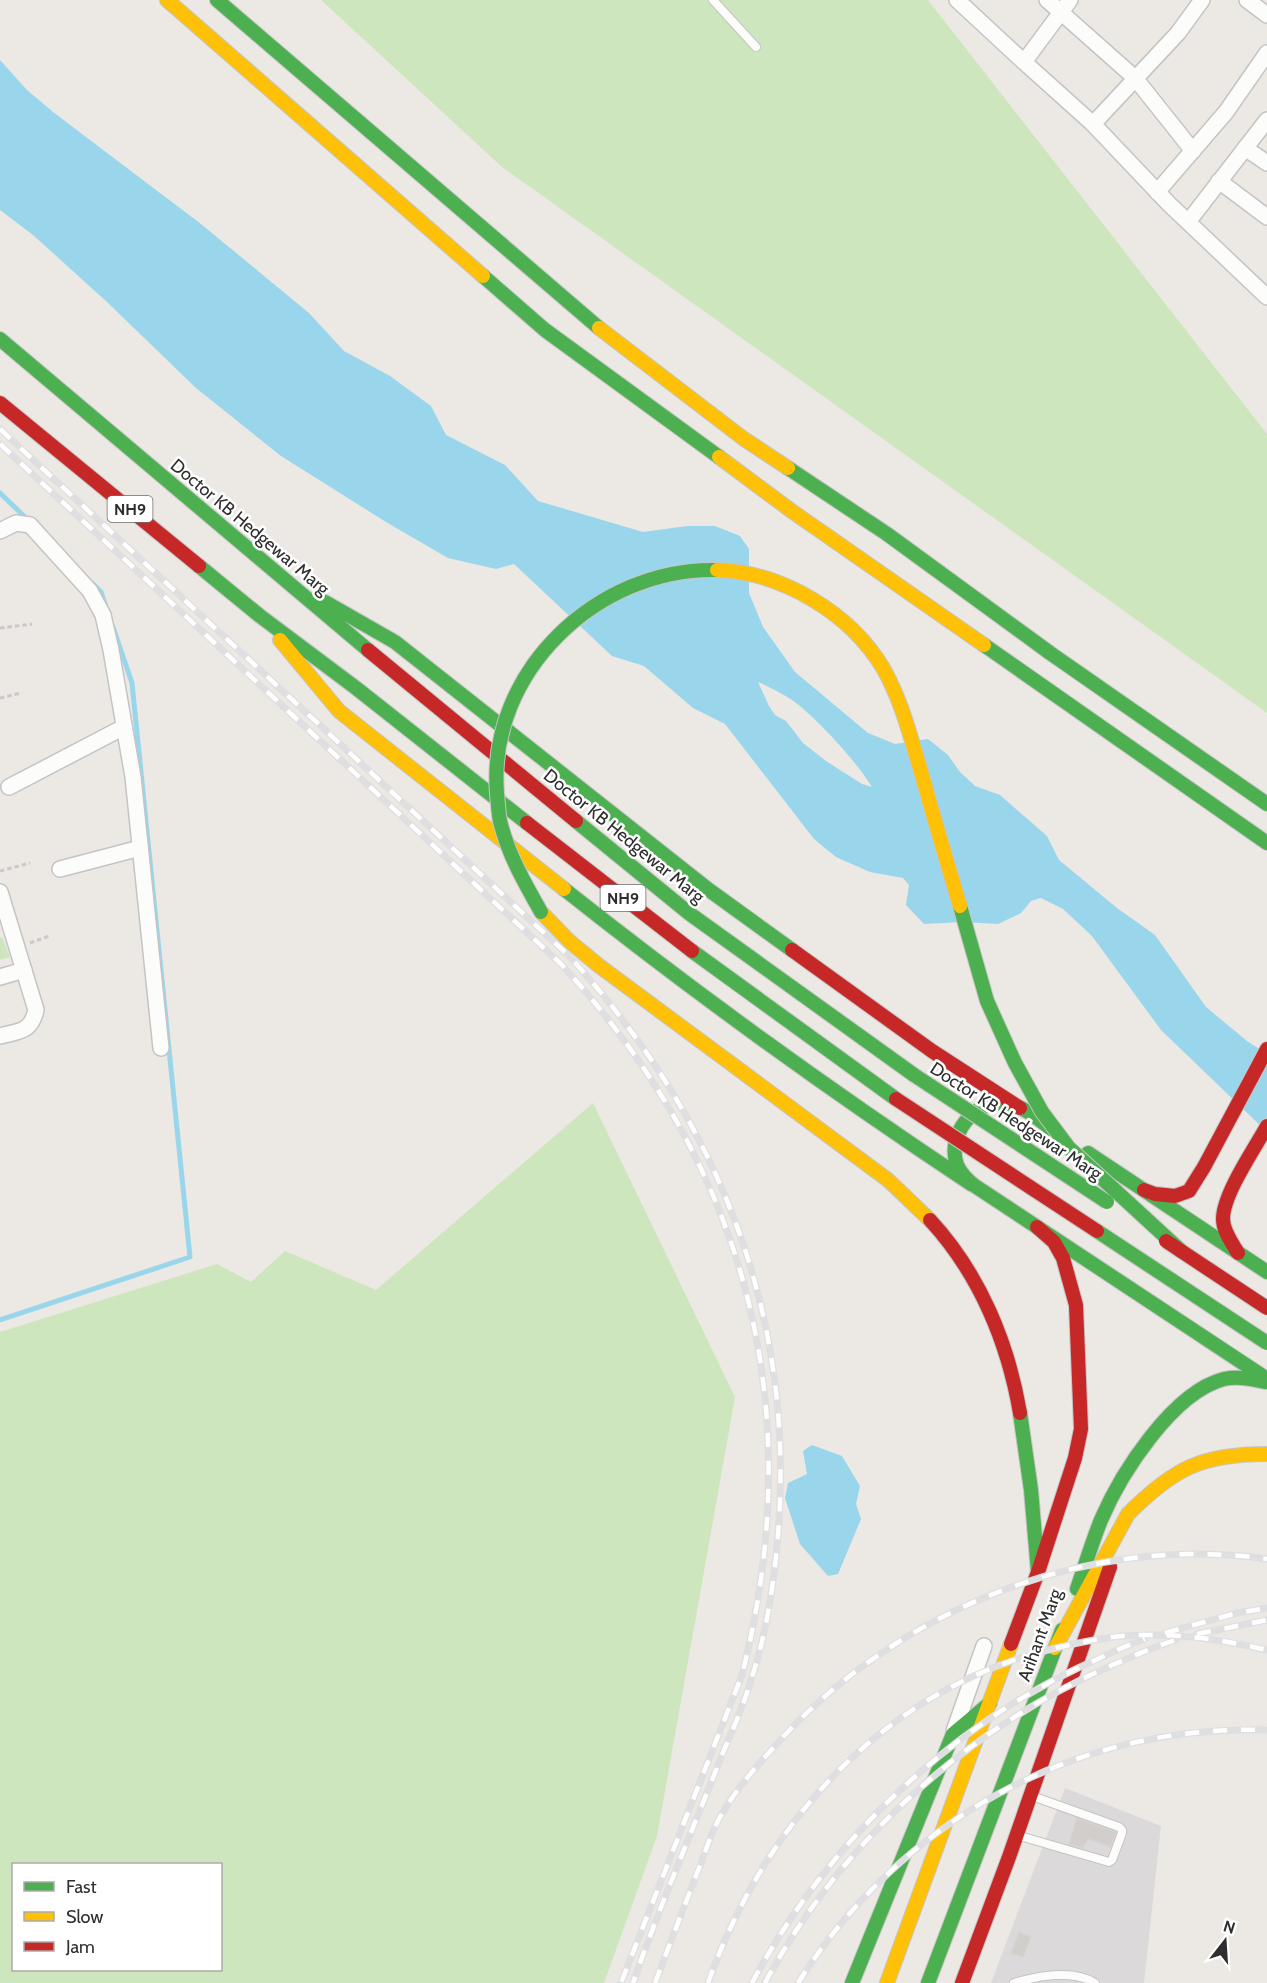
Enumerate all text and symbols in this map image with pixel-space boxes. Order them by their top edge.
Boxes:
street label: Doctor KB Hedgewar Marg [166,454,335,601]
road number: NH9 [108,496,152,522]
street label: Doctor KB Hedgewar Marg [539,764,710,908]
road number: NH9 [600,885,646,911]
street label: Doctor KB Hedgewar Marg [926,1057,1107,1185]
street label: Arihant Marg [1013,1585,1067,1684]
legend [12,1863,222,1971]
text: Fast [66,1876,97,1898]
text: Slow [66,1906,103,1928]
north arrow [1195,1911,1255,1971]
text: N [1221,1916,1237,1938]
text: Jam [65,1936,95,1958]

